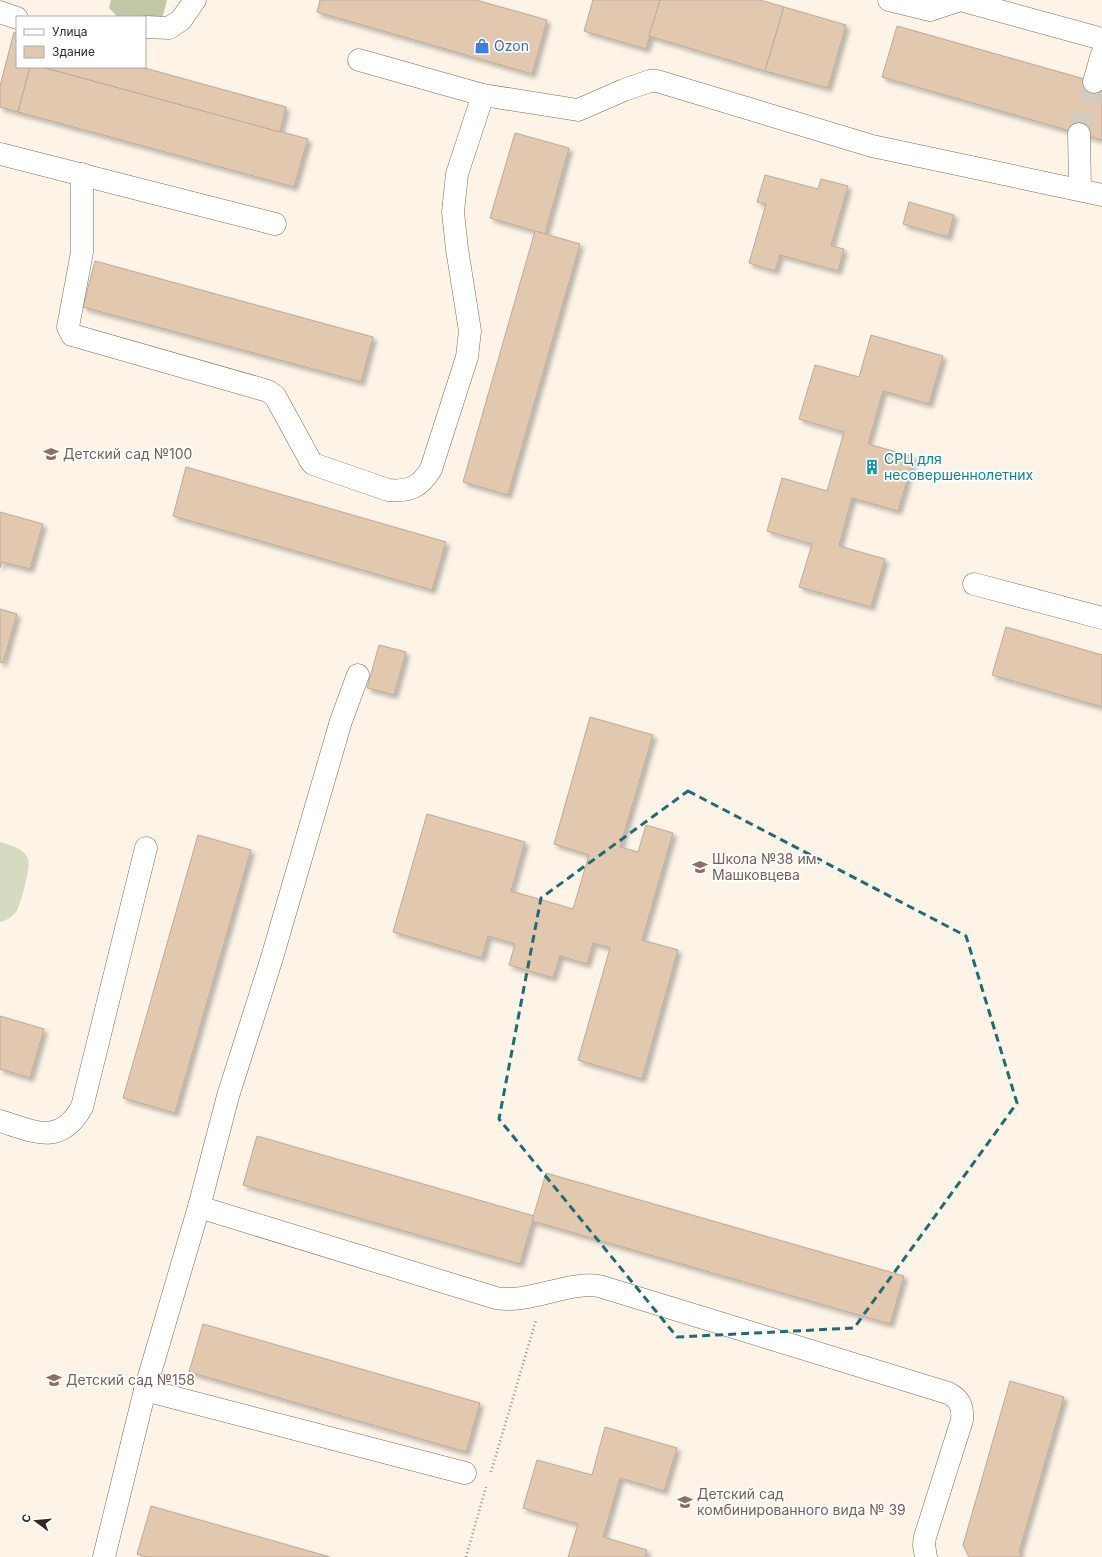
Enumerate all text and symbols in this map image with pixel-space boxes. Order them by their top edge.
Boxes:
legend [16,16,146,68]
text: Улица [52,24,87,39]
shop icon: Ozon [473,37,491,55]
place label: Ozon [494,37,529,54]
text: Здание [52,44,95,59]
school or university icon: Детский сад №100 [42,445,60,463]
place label: Детский сад №100 [63,445,192,462]
place label: СРЦ для несовершеннолетних [884,450,1034,483]
building icon: СРЦ для несовершеннолетних [863,458,881,476]
place label: Школа №38 им. Машковцева [712,850,821,883]
school or university icon: Школа №38 им. Машковцева [691,858,709,876]
school or university icon: Детский сад №158 [45,1371,63,1389]
place label: Детский сад №158 [66,1371,195,1388]
place label: Детский сад комбинированного вида № 39 [697,1485,906,1518]
school or university icon: Детский сад комбинированного вида № 39 [676,1493,694,1511]
north arrow [16,1501,56,1541]
text: С [19,1512,34,1524]

